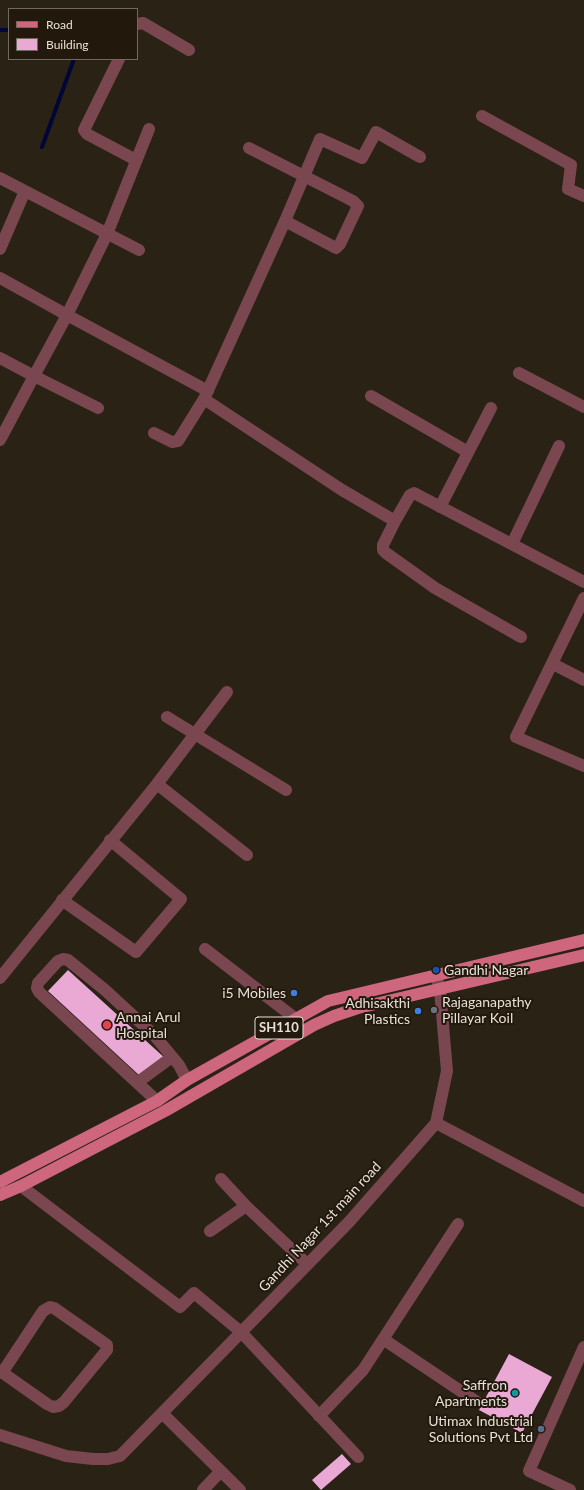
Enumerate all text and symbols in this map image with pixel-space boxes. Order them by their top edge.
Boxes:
legend [8,8,138,60]
text: Road [46,17,73,32]
text: Building [46,37,89,52]
place label: Gandhi Nagar [444,962,528,978]
marker: Gandhi Nagar [431,965,441,975]
place label: i5 Mobiles [222,985,286,1001]
marker: i5 Mobiles [289,988,299,998]
place label: Rajaganapathy Pillayar Koil [442,994,532,1026]
place label: Adhisakthi Plastics [345,995,410,1028]
marker: Rajaganapathy Pillayar Koil [429,1005,439,1015]
marker: Adhisakthi Plastics [413,1006,423,1016]
place label: Annai Arul Hospital [116,1009,181,1042]
road number: SH110 [255,1017,303,1039]
marker: Annai Arul Hospital [101,1019,113,1031]
street label: Gandhi Nagar 1st main road [255,1159,385,1295]
place label: Saffron Apartments [435,1377,507,1410]
marker: Saffron Apartments [510,1388,520,1398]
place label: Utimax Industrial Solutions Pvt Ltd [428,1413,533,1446]
marker: Utimax Industrial Solutions Pvt Ltd [536,1424,546,1434]

